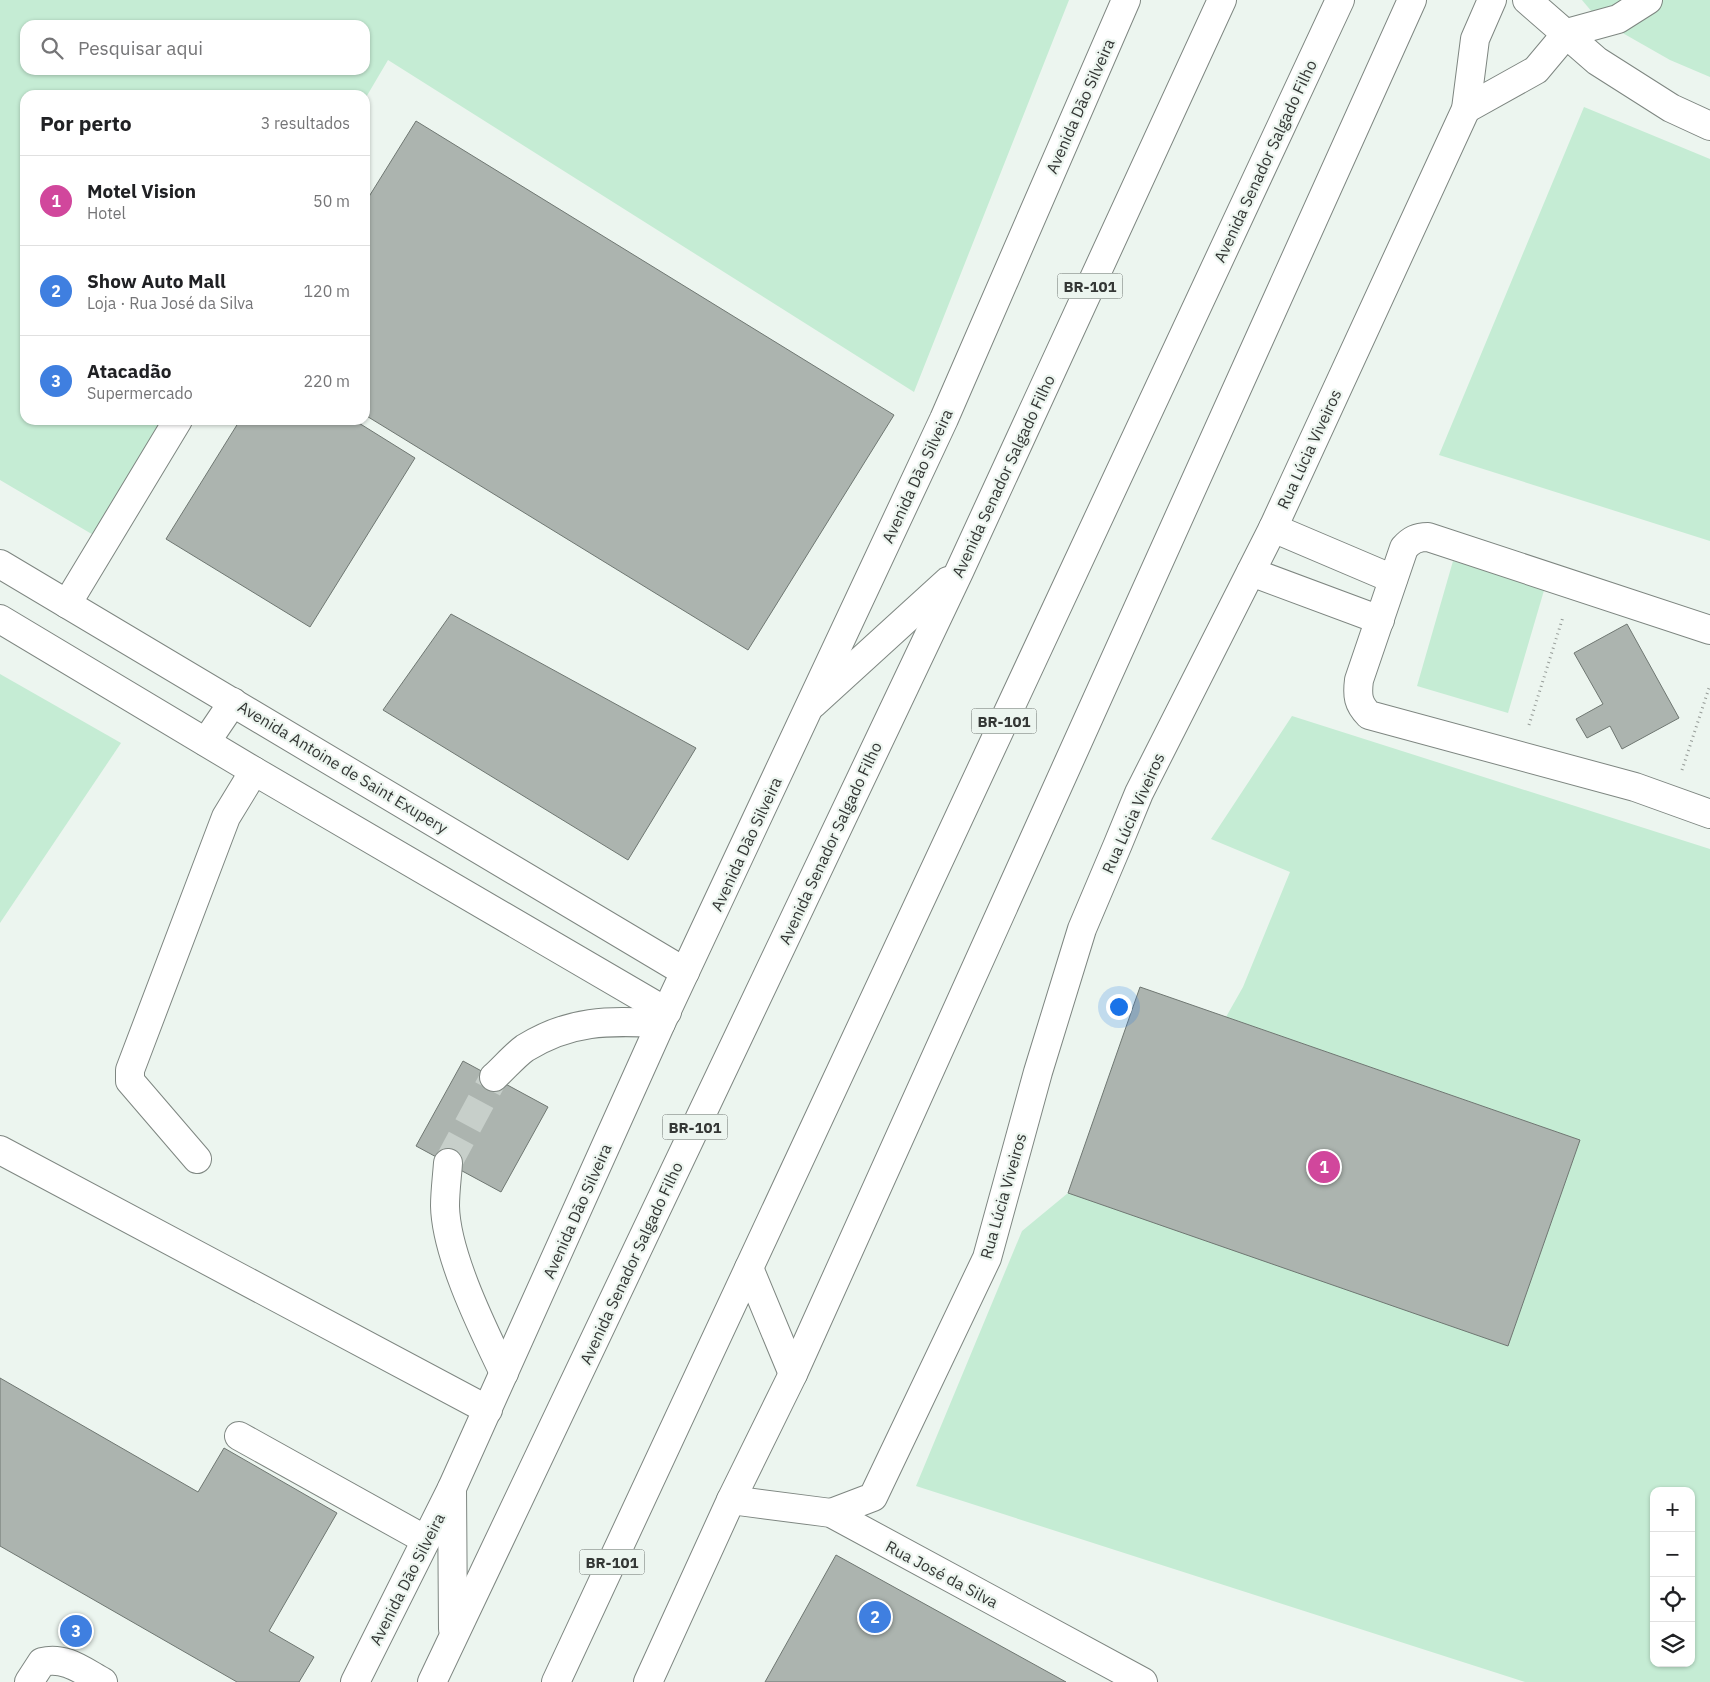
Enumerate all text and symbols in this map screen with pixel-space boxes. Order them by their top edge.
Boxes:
search box [20,20,370,75]
icon: search [38,34,66,62]
street label: Avenida Dão Silveira [1041,35,1119,177]
text: Pesquisar aqui [78,36,203,60]
street label: Avenida Senador Salgado Filho [1209,56,1321,265]
text: Por perto [40,109,132,137]
text: 3 resultados [261,113,350,133]
text: Motel Vision [87,179,196,203]
text: 1 [51,191,61,211]
text: 50 m [313,191,350,211]
text: Hotel [87,203,126,223]
text: Show Auto Mall [87,269,226,293]
road number: BR-101 [1058,274,1122,298]
text: 2 [51,281,61,301]
text: 120 m [303,281,350,301]
text: Loja · Rua José da Silva [87,293,254,313]
text: Atacadão [87,359,171,383]
text: 3 [51,371,61,391]
text: 220 m [303,371,350,391]
street label: Avenida Senador Salgado Filho [947,371,1059,580]
text: Supermercado [87,383,193,403]
street label: Rua Lúcia Viveiros [1273,386,1345,512]
street label: Avenida Dão Silveira [877,405,957,546]
street label: Avenida Antoine de Saint Exupery [234,696,452,838]
road number: BR-101 [972,708,1036,734]
street label: Avenida Senador Salgado Filho [774,738,886,947]
street label: Rua Lúcia Viveiros [1097,750,1169,876]
street label: Avenida Dão Silveira [706,773,786,914]
your location [1106,994,1132,1020]
road number: BR-101 [662,1114,728,1140]
street label: Rua Lúcia Viveiros [976,1131,1030,1261]
street label: Avenida Dão Silveira [538,1140,616,1282]
pin: 1 [1308,1148,1340,1186]
street label: Avenida Senador Salgado Filho [575,1158,687,1367]
map controls [1650,1487,1695,1667]
button: + [1650,1487,1695,1532]
street label: Avenida Dão Silveira [365,1509,449,1648]
button: − [1650,1532,1695,1577]
street label: Rua José da Silva [882,1536,1002,1612]
road number: BR-101 [580,1550,644,1574]
button: locate [1650,1577,1695,1622]
pin: 2 [859,1598,891,1636]
pin: 3 [60,1612,92,1650]
button: layers [1650,1622,1695,1667]

